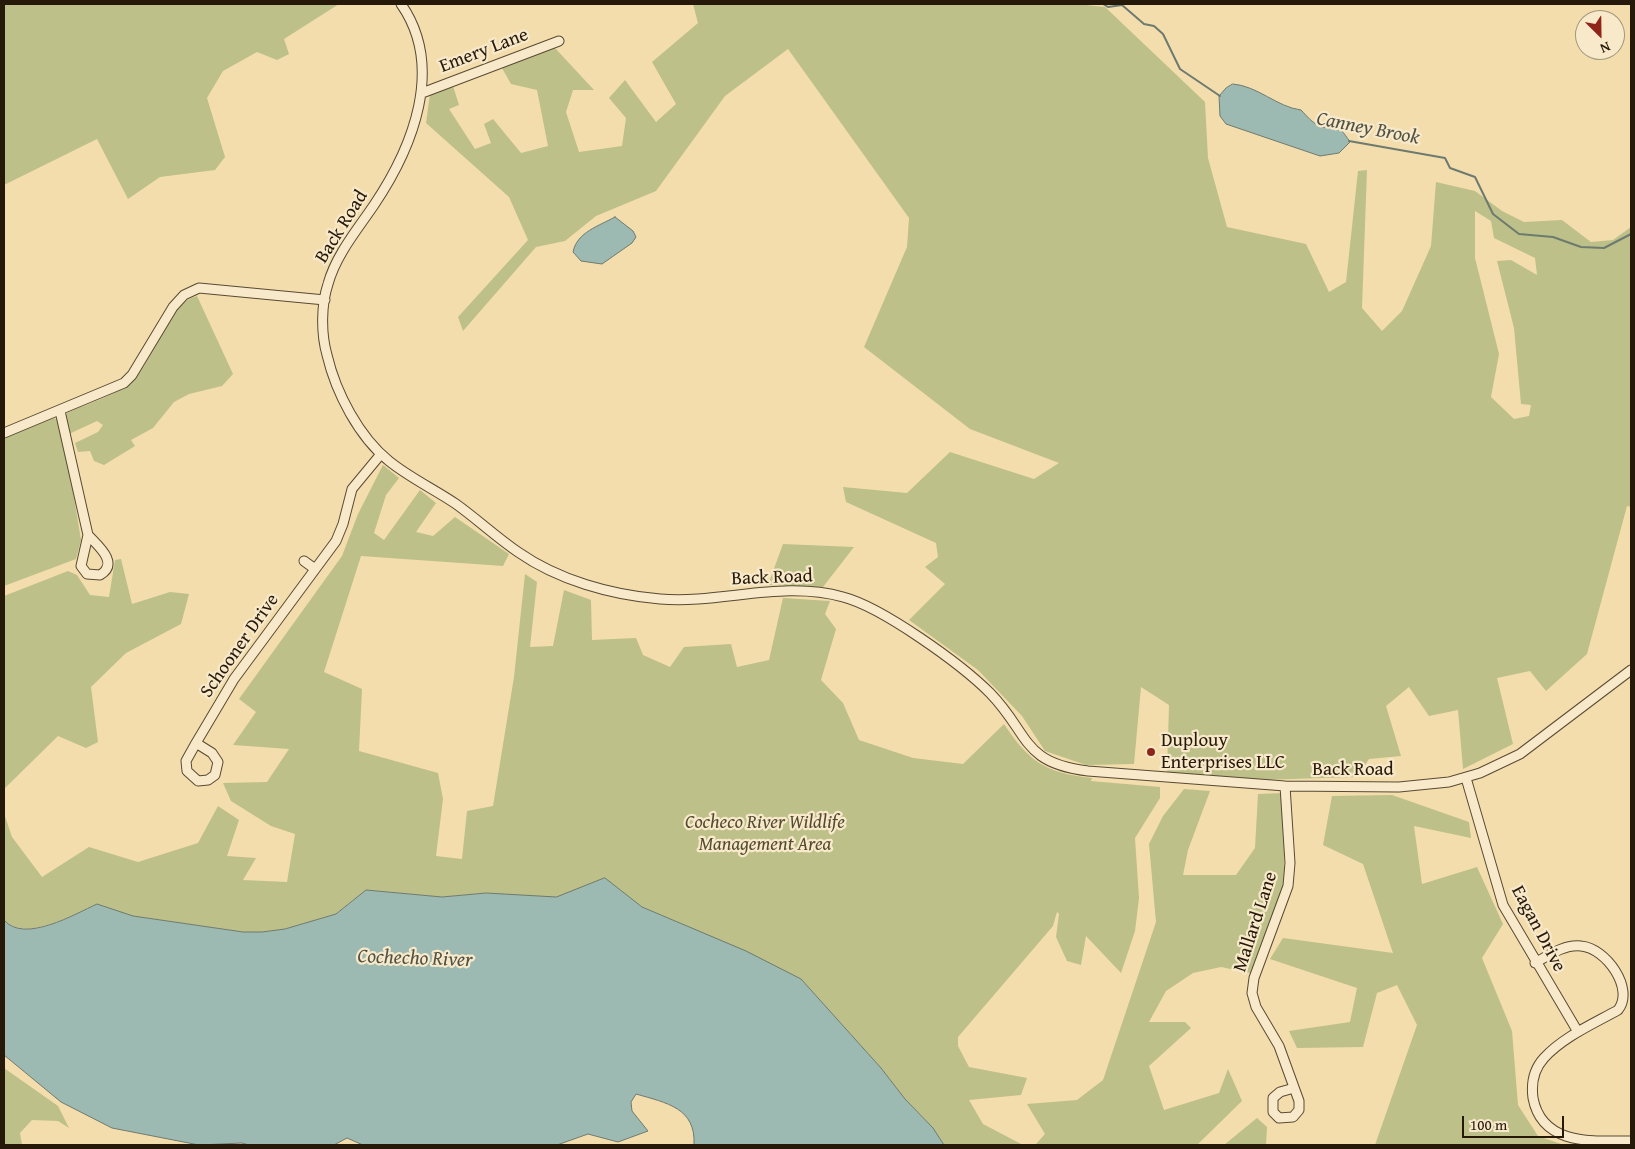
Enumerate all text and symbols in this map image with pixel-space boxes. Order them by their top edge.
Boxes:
north arrow [1575,10,1625,60]
street label: Emery Lane [436,24,532,78]
text: N [1597,37,1614,59]
water label: Canney Brook [1315,107,1421,151]
street label: Back Road [311,186,373,268]
street label: Back Road [731,565,813,591]
street label: Schooner Drive [196,590,284,702]
place label: Duplouy Enterprises LLC [1161,730,1285,774]
marker: Duplouy Enterprises LLC [1145,746,1157,758]
street label: Back Road [1312,759,1394,781]
park label: Cocheco River Wildlife Management Area [685,812,845,856]
street label: Mallard Lane [1229,869,1283,975]
street label: Eagan Drive [1506,882,1570,976]
water label: Cochecho River [357,945,473,973]
scale bar [1465,1106,1568,1138]
text: 100 m [1470,1114,1507,1135]

